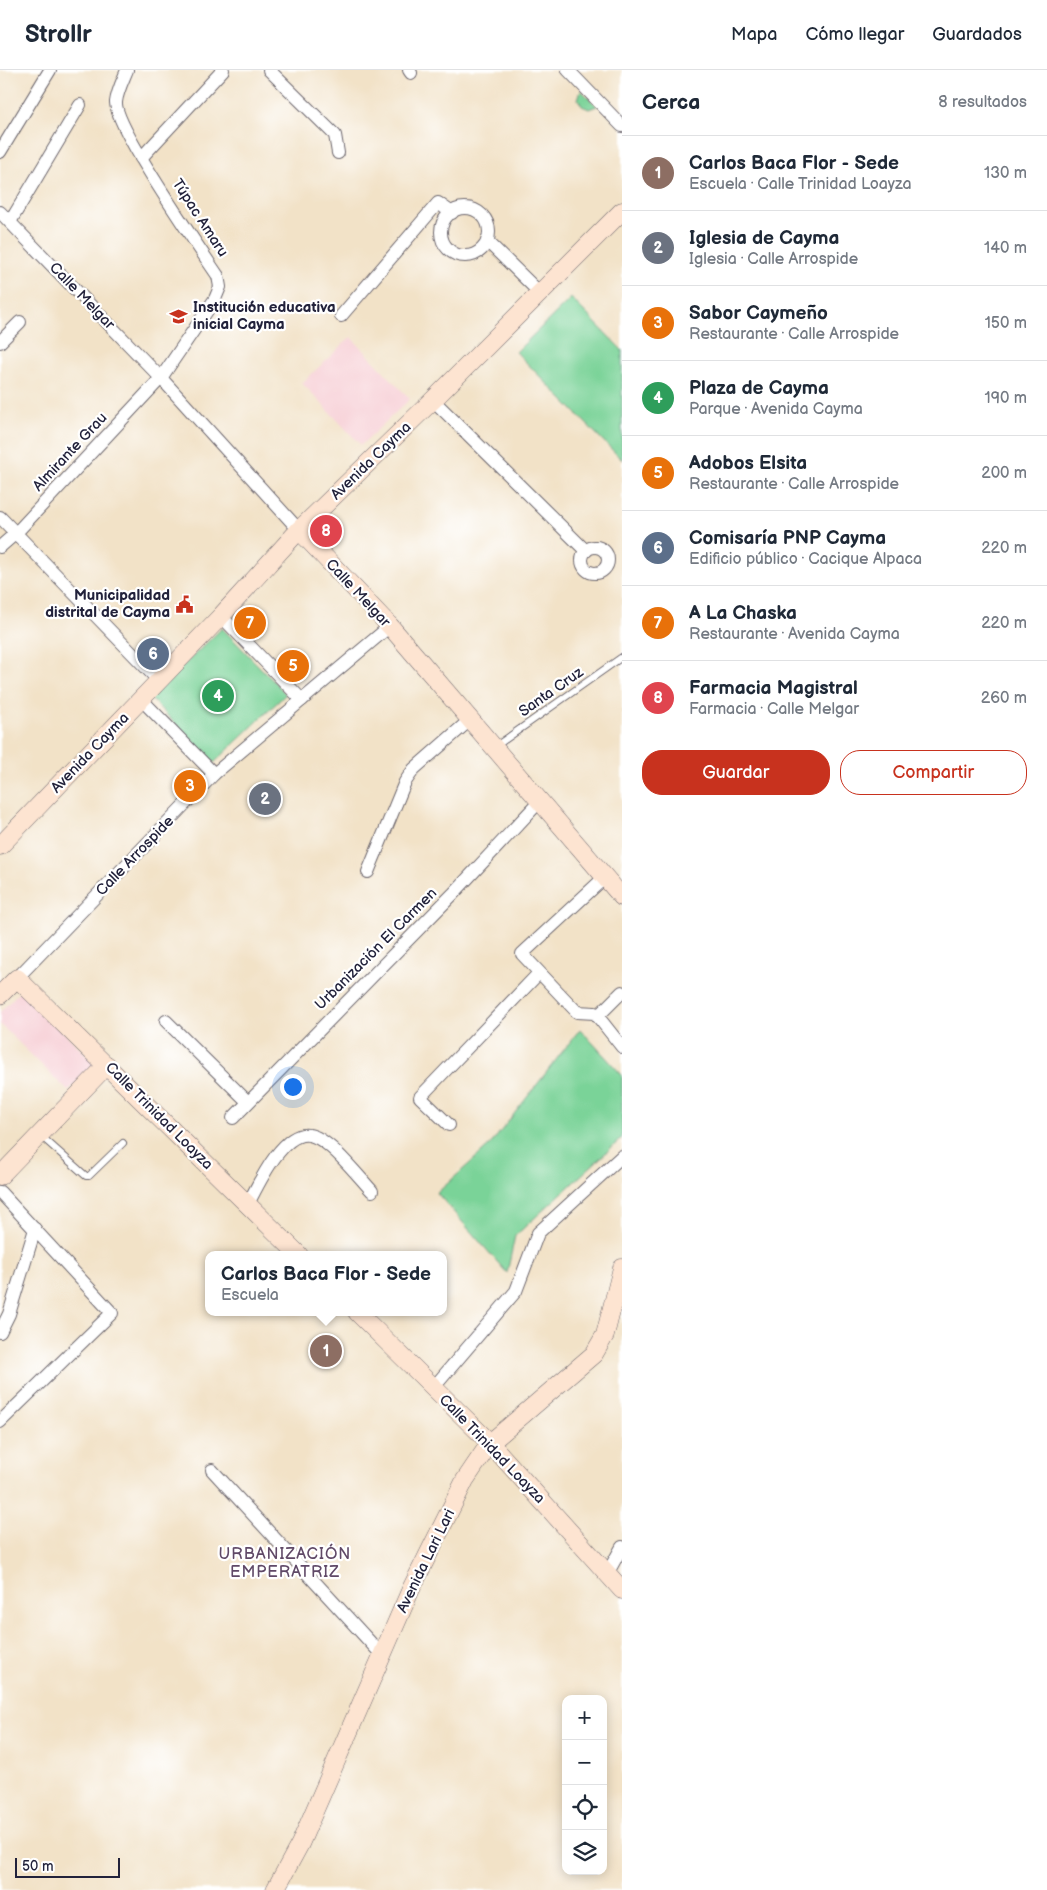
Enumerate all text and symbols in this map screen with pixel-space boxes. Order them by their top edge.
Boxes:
text: Strollr [25,20,92,49]
text: Mapa [731,24,777,45]
text: Cómo llegar [805,24,904,45]
text: Guardados [932,24,1022,45]
text: Cerca [642,90,700,115]
text: 8 resultados [938,93,1027,112]
text: Carlos Baca Flor - Sede [689,152,899,175]
text: 1 [655,164,661,183]
text: 130 m [984,164,1027,183]
street label: Túpac Amaru [168,175,232,261]
text: Escuela · Calle Trinidad Loayza [689,175,912,194]
text: Iglesia de Cayma [689,227,839,250]
text: 2 [653,239,663,258]
text: 140 m [984,239,1027,258]
text: Iglesia · Calle Arrospide [689,250,858,269]
street label: Calle Melgar [45,258,119,334]
place label: Institución educativa inicial Cayma [193,298,336,334]
text: Sabor Caymeño [689,302,828,325]
school or university icon: Institución educativa inicial Cayma [169,306,189,326]
text: 3 [653,314,663,333]
text: 150 m [985,314,1027,333]
text: Restaurante · Calle Arrospide [689,325,899,344]
text: Plaza de Cayma [689,377,829,400]
text: 4 [653,389,663,408]
text: 190 m [985,389,1027,408]
text: Parque · Avenida Cayma [689,400,863,419]
street label: Almirante Grau [29,409,111,495]
street label: Avenida Cayma [327,418,415,504]
text: Adobos Elsita [689,452,807,475]
text: 5 [653,464,663,483]
text: 200 m [981,464,1027,483]
text: Restaurante · Calle Arrospide [689,475,899,494]
pin: 8 [310,512,342,550]
text: Comisaría PNP Cayma [689,527,886,550]
text: 6 [653,539,663,558]
text: 220 m [981,539,1027,558]
text: Edificio público · Cacique Alpaca [689,550,922,569]
street label: Calle Melgar [322,555,395,631]
place label: Municipalidad distrital de Cayma [45,586,170,622]
public building icon: Municipalidad distrital de Cayma [174,594,194,614]
text: A La Chaska [689,602,797,625]
pin: 7 [234,604,266,642]
text: 7 [654,614,662,633]
text: 220 m [981,614,1027,633]
text: Restaurante · Avenida Cayma [689,625,900,644]
pin: 6 [137,635,169,673]
pin: 5 [277,647,309,685]
street label: Santa Cruz [515,662,588,721]
pin: 4 [202,677,234,715]
text: Farmacia Magistral [689,677,858,700]
text: 8 [653,689,663,708]
text: 260 m [981,689,1027,708]
text: Farmacia · Calle Melgar [689,700,859,719]
street label: Avenida Cayma [47,709,133,797]
button: Guardar [642,750,830,795]
button: Compartir [840,750,1027,795]
pin: 3 [174,767,206,805]
pin: 2 [249,780,281,818]
street label: Calle Arrospide [92,812,178,900]
street label: Urbanización El Carmen [311,884,441,1014]
street label: Calle Trinidad Loayza [101,1058,217,1174]
your location [280,1074,306,1100]
popup [205,1251,447,1316]
text: Carlos Baca Flor - Sede [221,1263,431,1286]
text: Escuela [221,1286,279,1305]
pin: 1 [310,1332,342,1370]
street label: Calle Trinidad Loayza [435,1390,549,1508]
street label: Avenida Lari Lari [393,1506,459,1616]
district label: URBANIZACIÓN EMPERATRIZ [219,1543,351,1582]
map controls [562,1695,607,1875]
button: + [562,1695,607,1740]
button: − [562,1740,607,1785]
button: locate [562,1785,607,1830]
button: layers [562,1830,607,1875]
scale bar [15,1855,120,1878]
text: 50 m [22,1858,54,1875]

